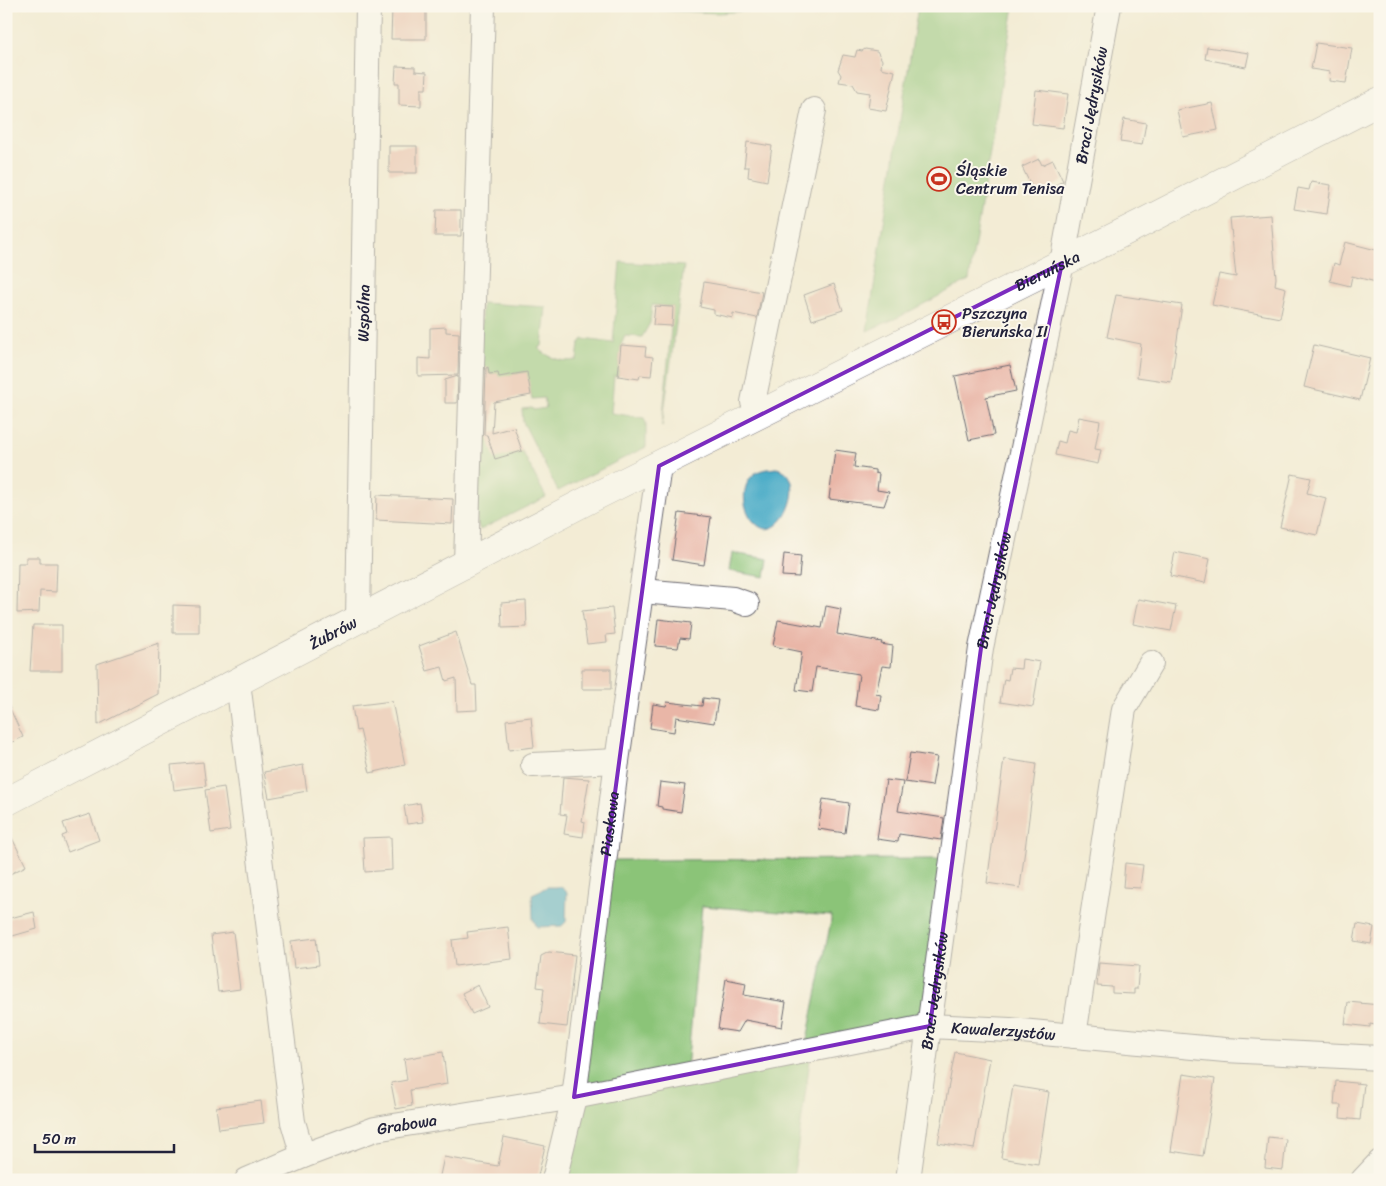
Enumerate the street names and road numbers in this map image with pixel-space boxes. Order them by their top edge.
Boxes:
street label: Braci Jędrysików [1066,44,1116,166]
street label: Bieruńska [1009,242,1085,300]
street label: Wspólna [349,284,378,342]
street label: Braci Jędrysików [967,529,1020,652]
street label: Żubrów [303,608,363,658]
street label: Piaskowa [591,790,628,858]
street label: Braci Jędrysików [912,930,957,1052]
street label: Kawalerzystów [951,1013,1057,1049]
street label: Grabowa [375,1105,439,1143]

